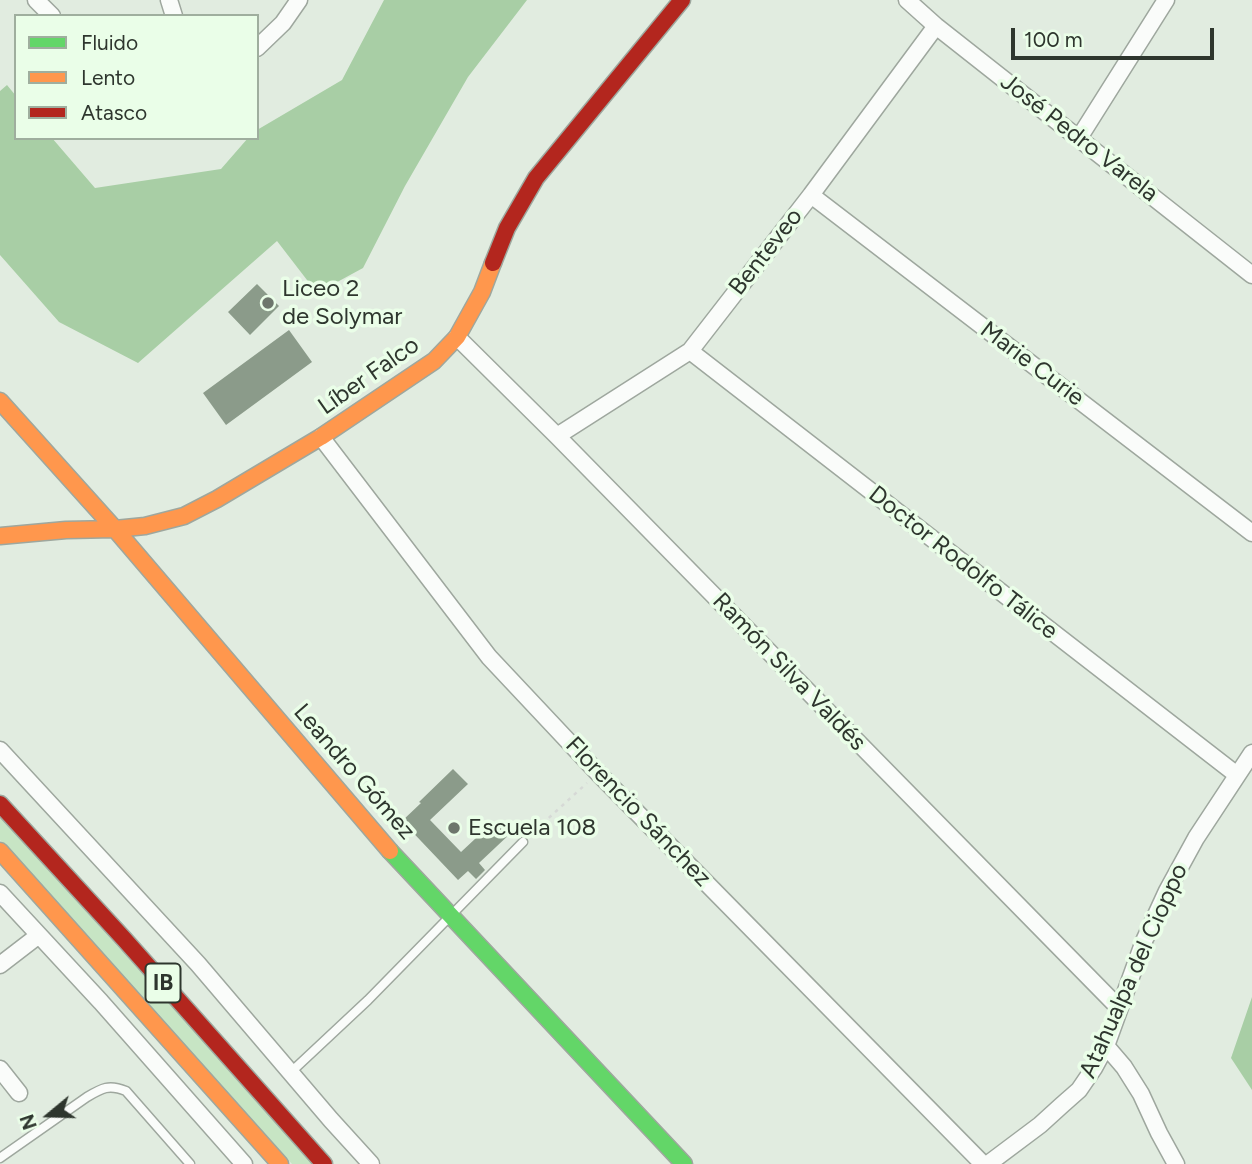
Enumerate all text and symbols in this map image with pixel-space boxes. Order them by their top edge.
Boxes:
legend [14,14,259,140]
scale bar [1014,14,1217,58]
text: 100 m [1024,27,1083,52]
text: Fluido [81,30,138,55]
text: Lento [81,65,135,90]
street label: José Pedro Varela [995,68,1163,208]
text: Atasco [81,100,147,125]
street label: Benteveo [723,203,809,301]
place label: Liceo 2 de Solymar [282,275,402,331]
marker: Liceo 2 de Solymar [260,295,276,311]
street label: Marie Curie [974,316,1090,412]
street label: Líber Falco [313,331,425,421]
street label: Doctor Rodolfo Tálice [863,480,1063,646]
street label: Ramón Silva Valdés [706,587,872,757]
street label: Leandro Gómez [287,698,421,846]
street label: Florencio Sánchez [559,731,717,893]
place label: Escuela 108 [468,814,596,842]
marker: Escuela 108 [446,820,462,836]
street label: Atahualpa del Cioppo [1074,859,1194,1083]
road number: IB [146,964,180,1002]
north arrow [14,1080,84,1150]
text: N [15,1111,42,1133]

